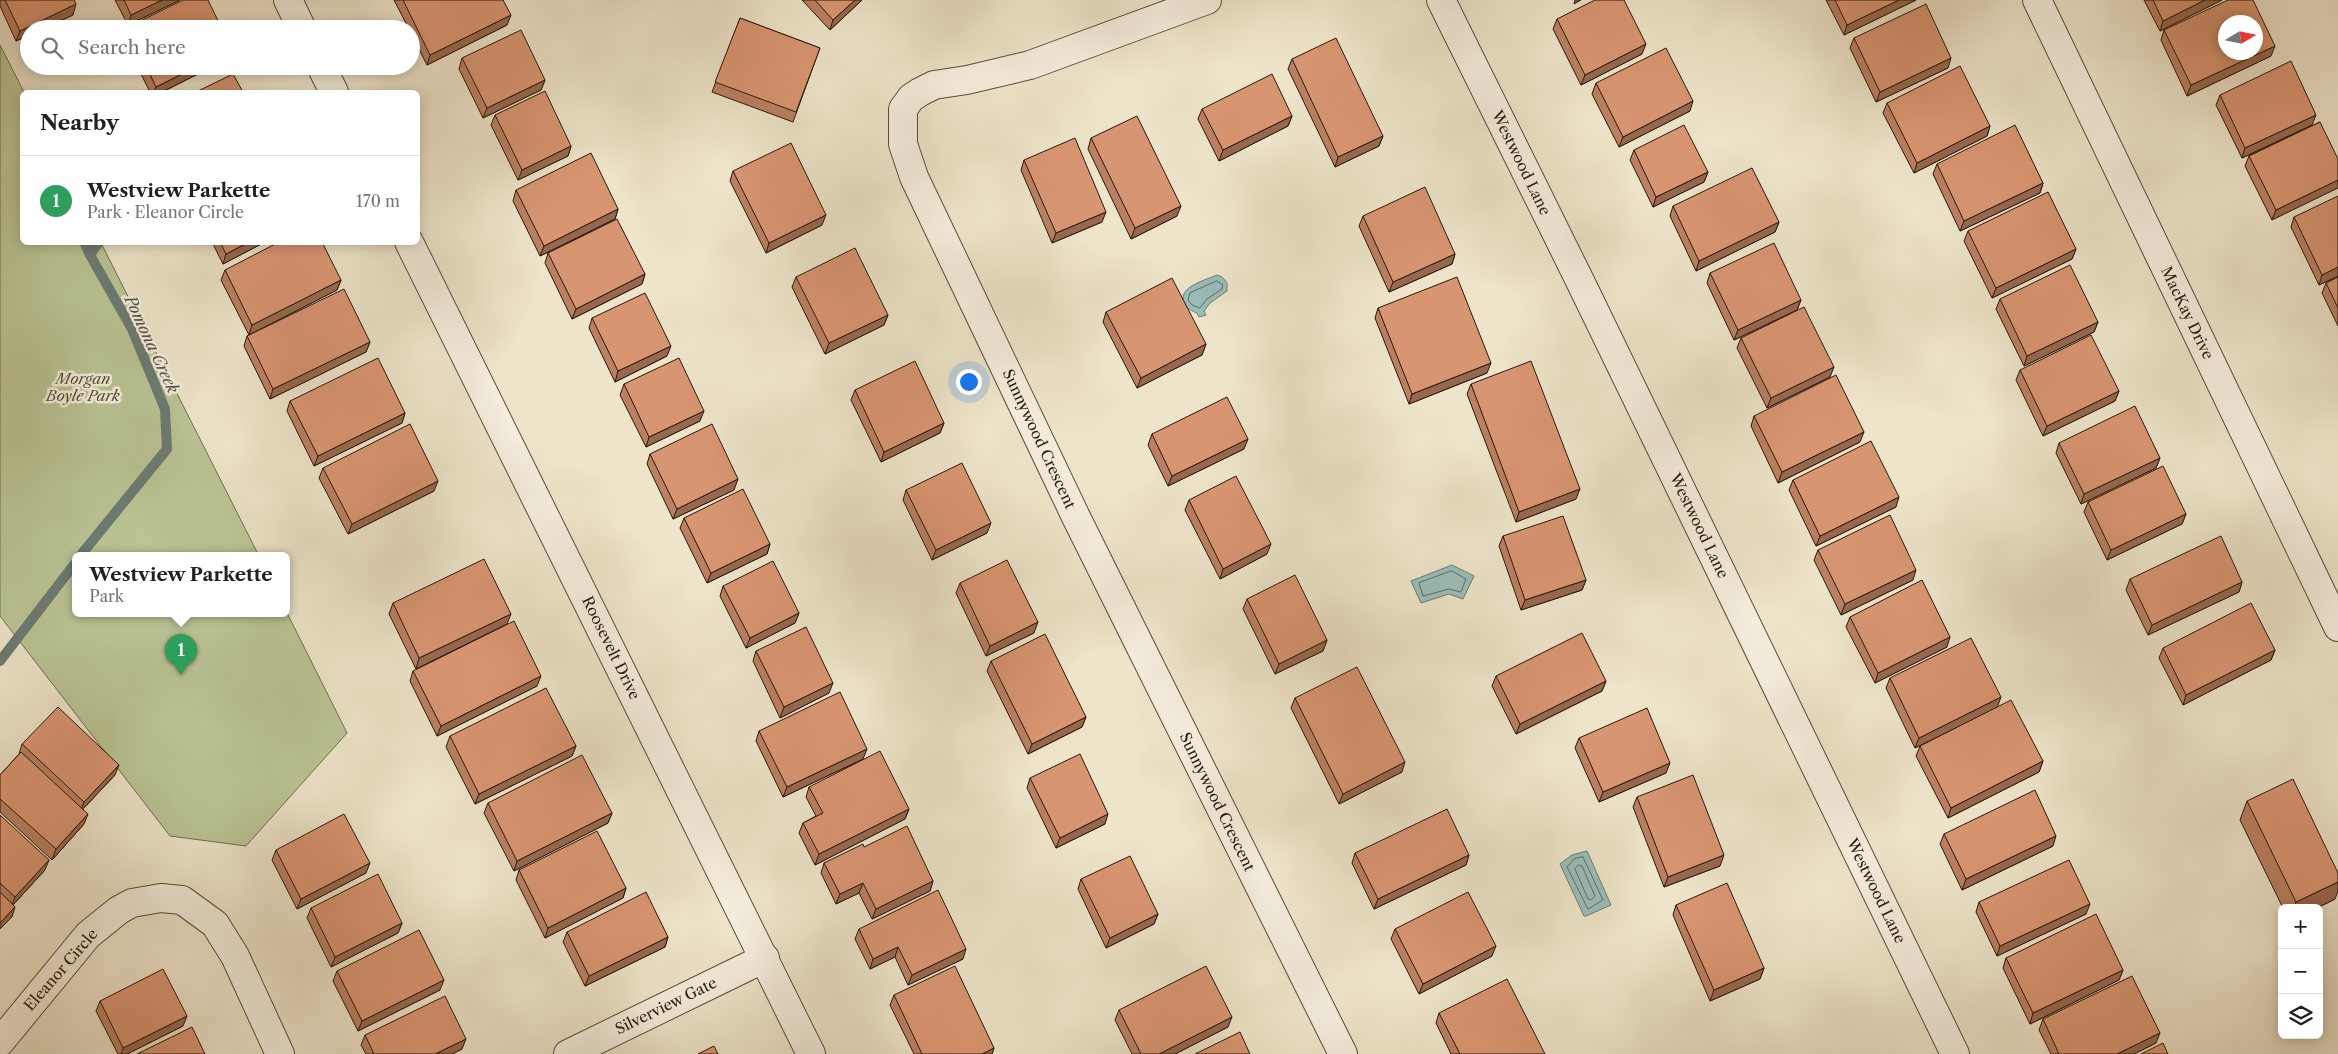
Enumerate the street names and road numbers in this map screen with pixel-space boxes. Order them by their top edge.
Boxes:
street label: Westwood Lane [1487,106,1555,218]
street label: MacKay Drive [2157,263,2218,362]
street label: Sunnywood Crescent [999,366,1081,512]
street label: Westwood Lane [1665,469,1733,581]
street label: Roosevelt Drive [578,593,645,703]
street label: Sunnywood Crescent [1176,729,1260,875]
street label: Westwood Lane [1842,834,1910,946]
street label: Eleanor Circle [20,925,101,1015]
street label: Silverview Gate [612,973,720,1038]

